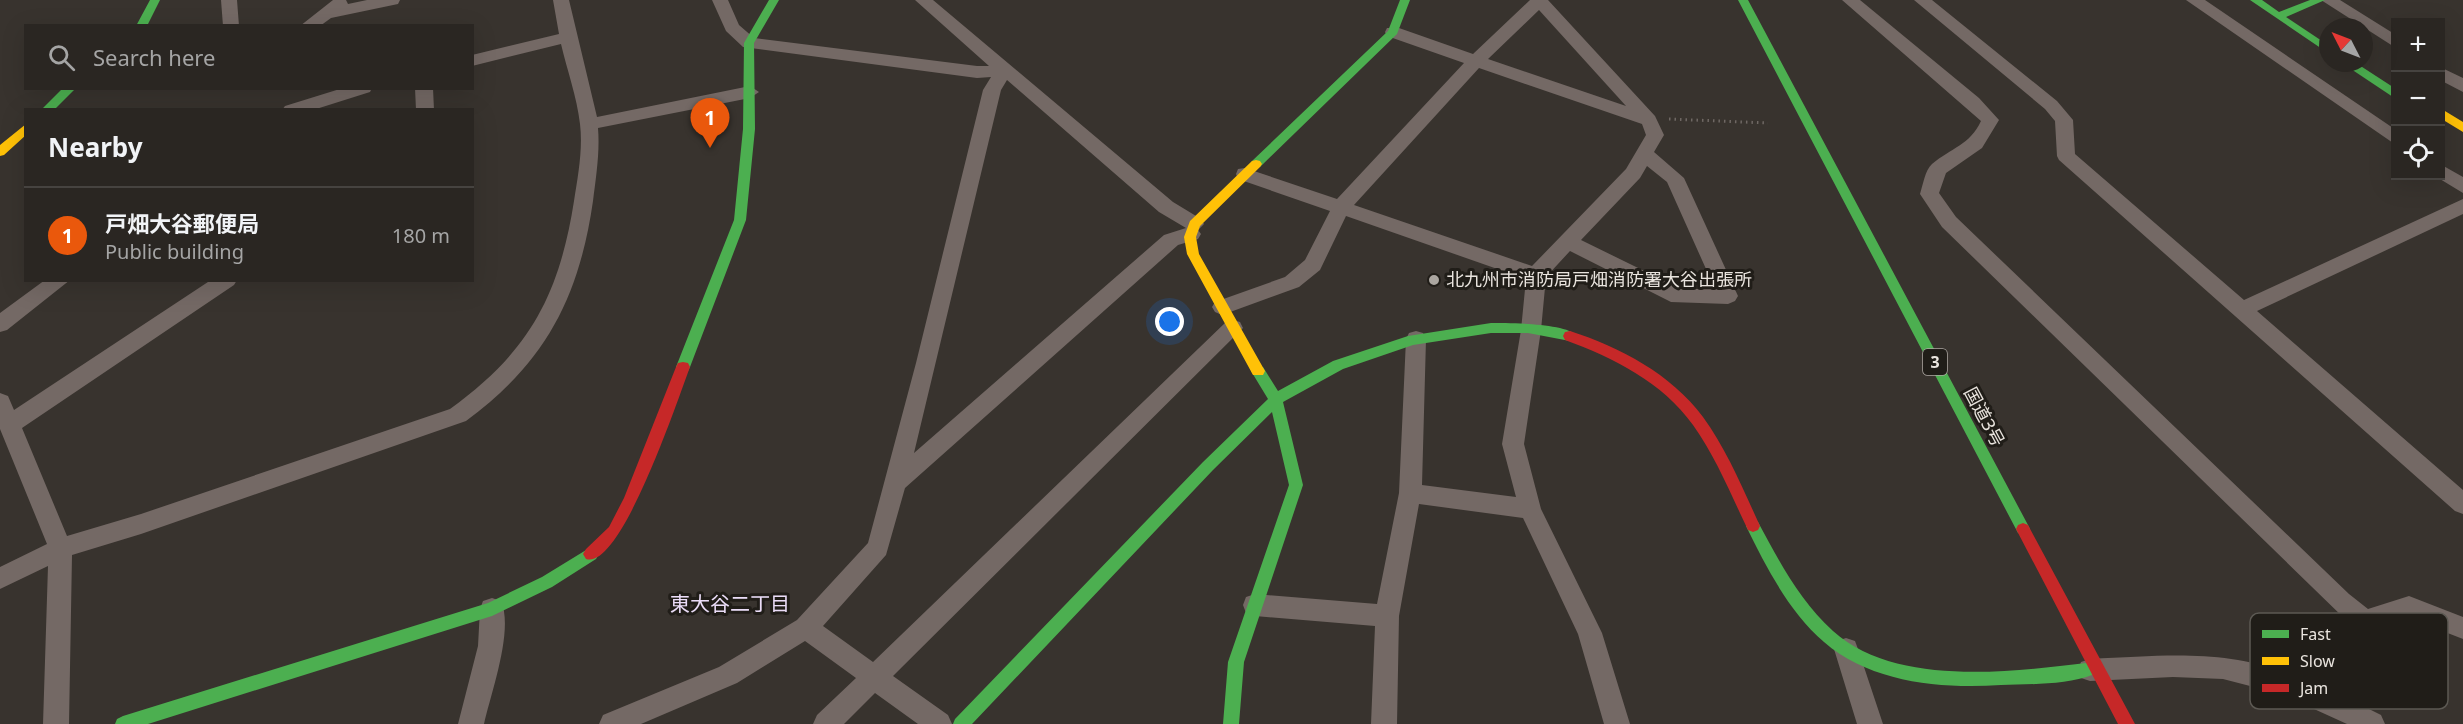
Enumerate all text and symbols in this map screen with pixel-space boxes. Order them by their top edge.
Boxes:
north arrow [2319,18,2373,72]
map controls [2391,18,2445,180]
button: + [2391,18,2445,72]
search box [24,24,474,90]
icon: search [45,41,78,74]
text: Search here [93,42,215,72]
button: − [2391,72,2445,126]
pin: 1 [690,98,730,148]
button: locate [2391,126,2445,180]
text: Nearby [48,129,143,165]
text: 戸畑大谷郵便局 [105,208,259,238]
text: 1 [62,222,73,249]
text: 180 m [392,222,450,249]
text: Public building [105,238,244,265]
place label: 北九州市消防局戸畑消防署大谷出張所 [1446,267,1752,291]
marker: 北九州市消防局戸畑消防署大谷出張所 [1427,273,1441,287]
your location [1155,307,1184,336]
road number: 3 [1923,349,1947,375]
street label: 国道3号 [1959,383,2011,451]
district label: 東大谷二丁目 [670,590,790,617]
legend [2250,613,2448,709]
text: Fast [2300,623,2331,645]
text: Slow [2300,650,2335,672]
text: Jam [2298,677,2328,699]

